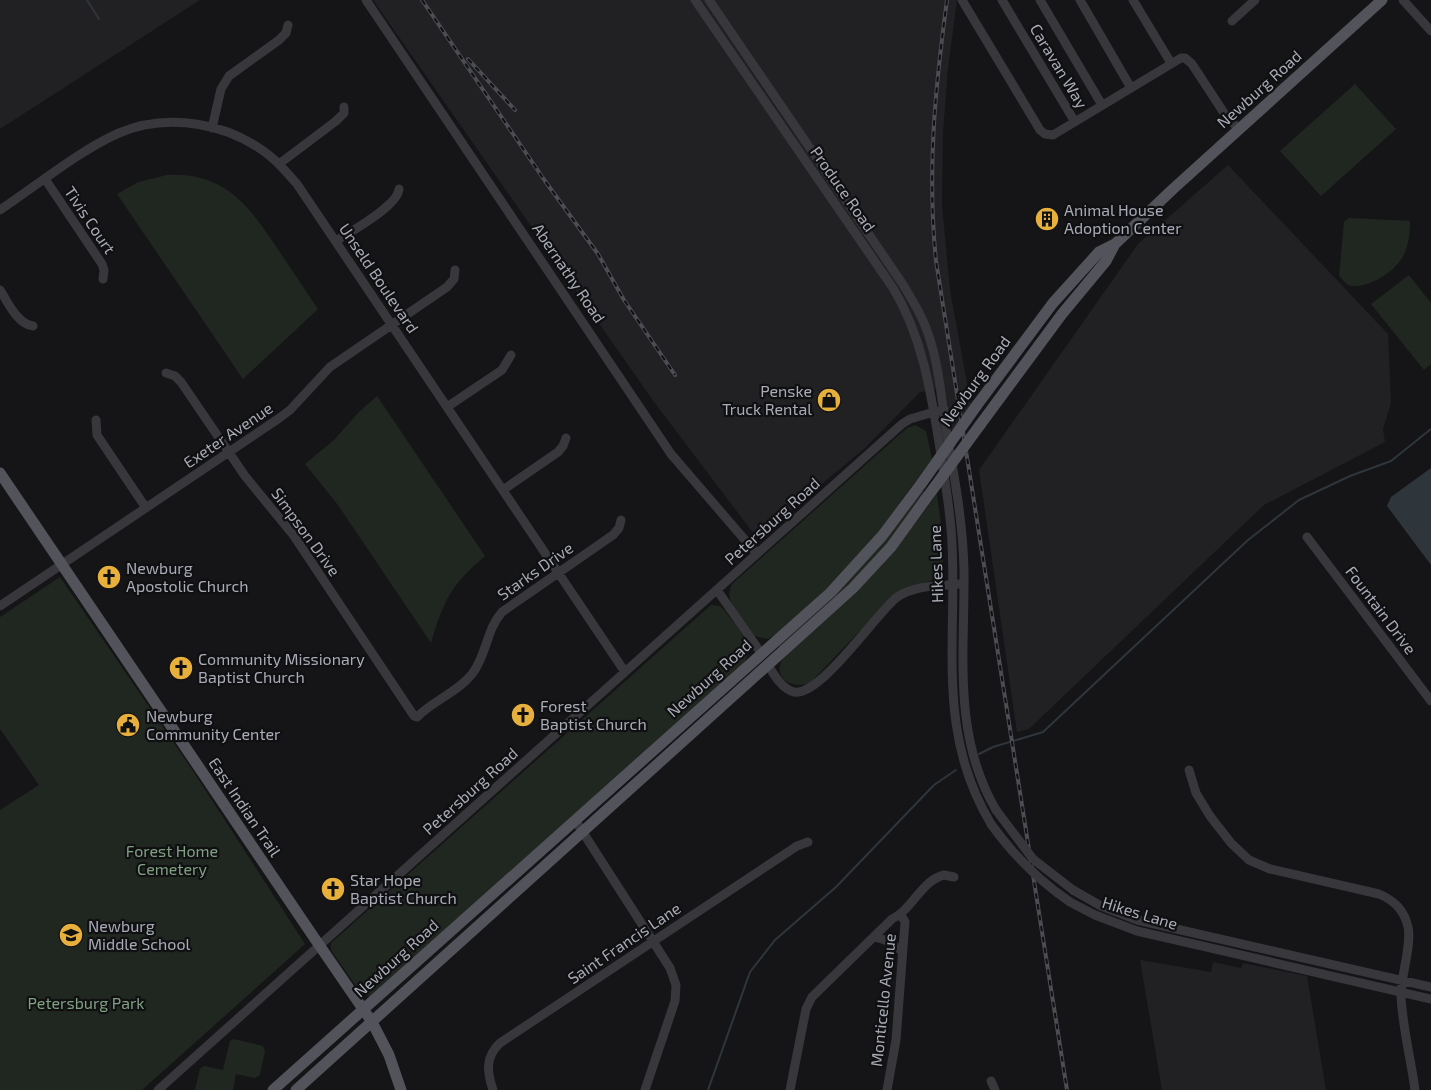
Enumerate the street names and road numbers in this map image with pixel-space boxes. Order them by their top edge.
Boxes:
street label: Caravan Way [1027,20,1092,112]
street label: Newburg Road [1213,46,1305,131]
street label: Produce Road [807,142,880,235]
street label: Tivis Court [61,182,120,257]
street label: Unseld Boulevard [336,219,423,336]
street label: Abernathy Road [529,219,610,326]
street label: Newburg Road [935,332,1014,430]
street label: Exeter Avenue [180,398,276,471]
street label: Petersburg Road [720,473,823,568]
street label: Simpson Drive [268,484,345,579]
street label: Hikes Lane [925,525,946,603]
street label: Starks Drive [493,538,576,604]
street label: Fountain Drive [1342,562,1421,658]
street label: Newburg Road [663,635,755,720]
street label: Petersburg Road [418,743,521,838]
street label: East Indian Trail [205,754,286,860]
street label: Hikes Lane [1100,892,1180,933]
street label: Saint Francis Lane [564,898,684,987]
street label: Newburg Road [350,915,442,1000]
street label: Monticello Avenue [866,932,899,1068]

